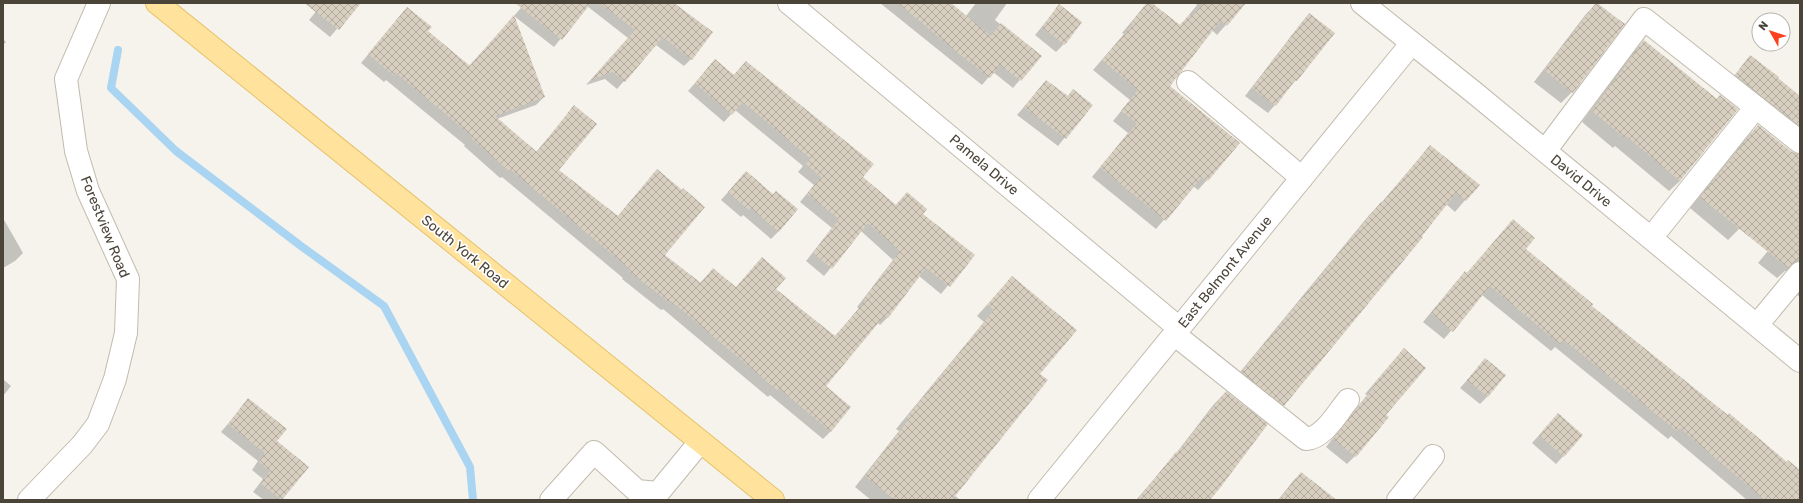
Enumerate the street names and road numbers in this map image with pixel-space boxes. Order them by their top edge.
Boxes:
street label: Pamela Drive [946,131,1022,199]
street label: David Drive [1547,151,1615,211]
street label: Forestview Road [77,174,133,280]
street label: South York Road [418,212,512,292]
street label: East Belmont Avenue [1175,212,1276,331]

